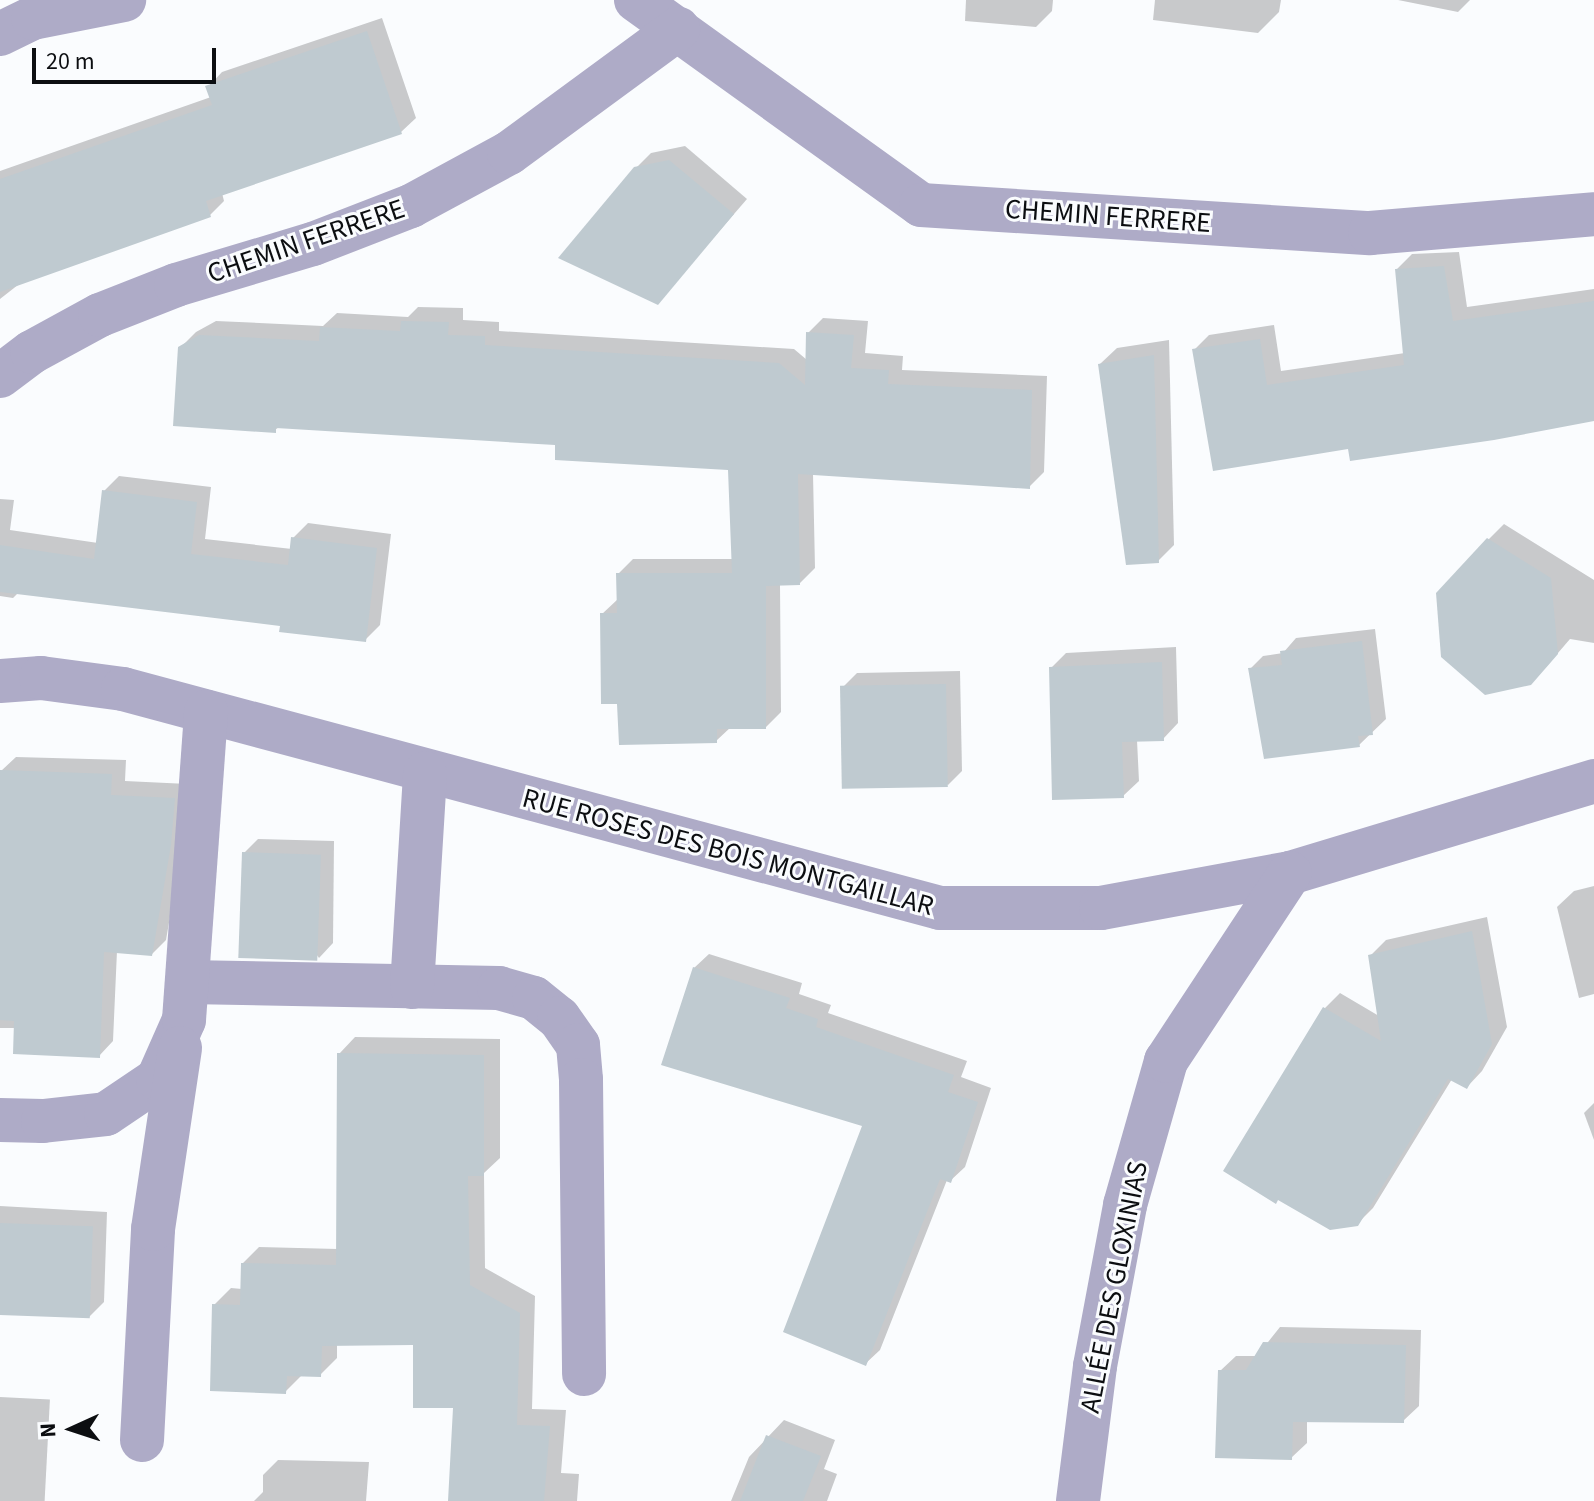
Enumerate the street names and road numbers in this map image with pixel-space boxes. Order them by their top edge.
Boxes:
street label: CHEMIN FERRERE [203,192,409,290]
street label: CHEMIN FERRERE [1004,192,1212,240]
street label: RUE ROSES DES BOIS MONTGAILLAR [519,781,937,923]
street label: ALLÉE DES GLOXINIAS [1073,1158,1155,1416]

